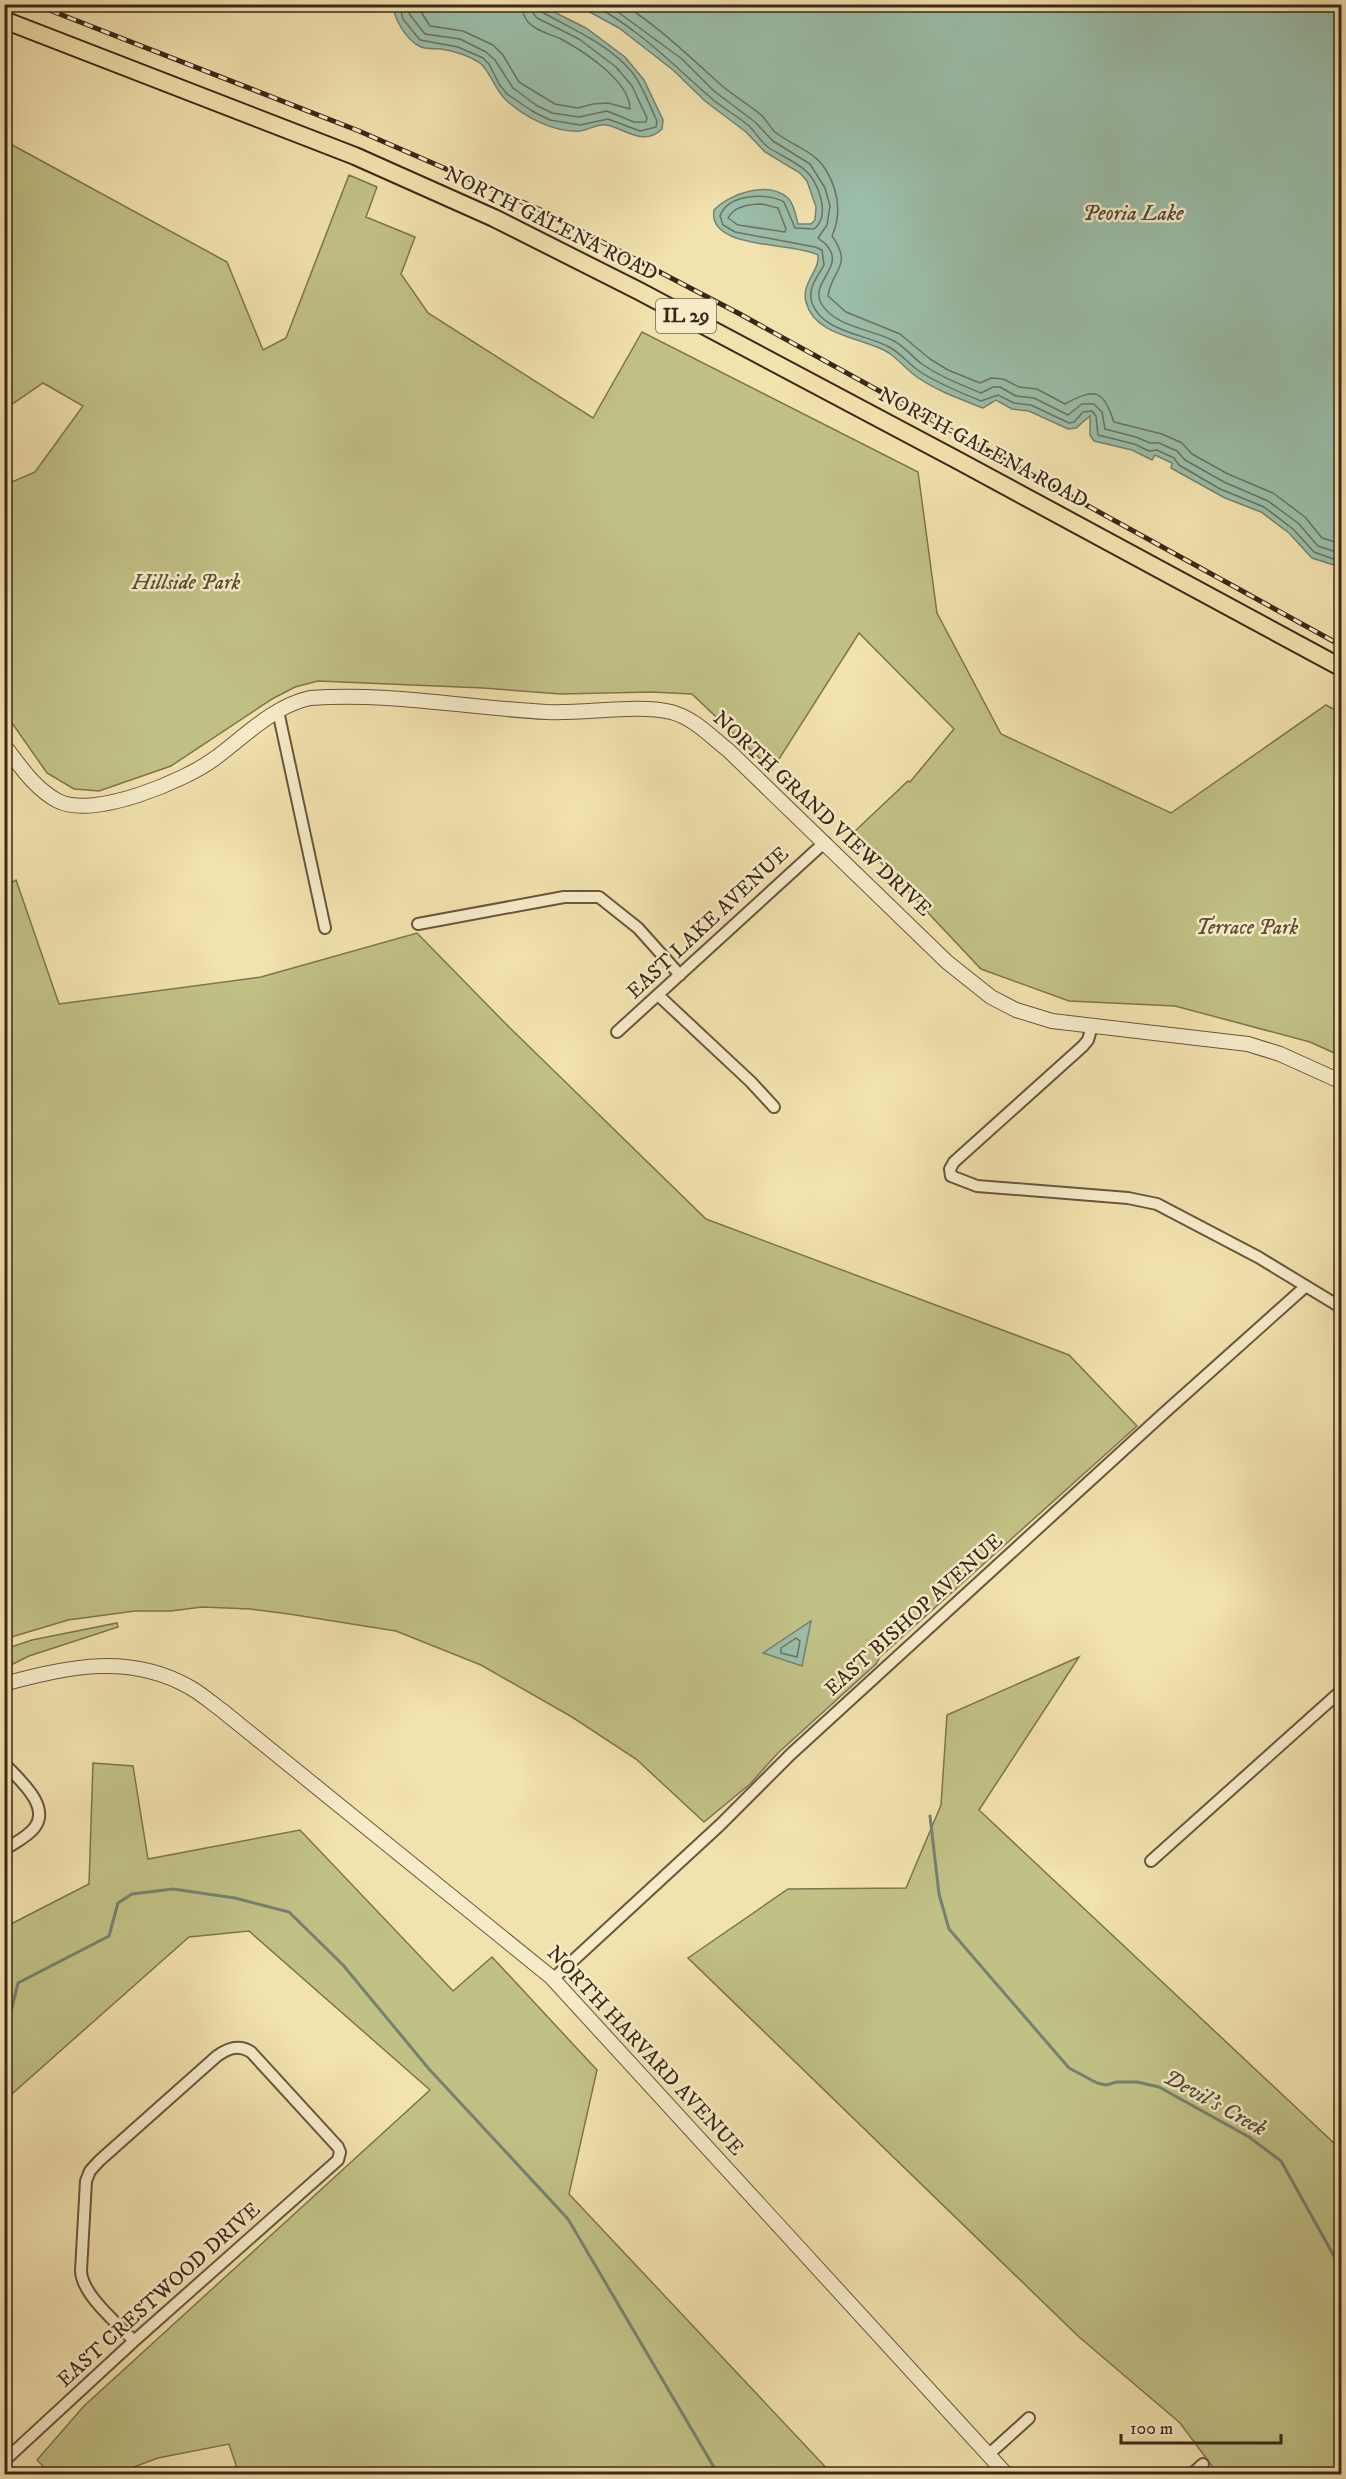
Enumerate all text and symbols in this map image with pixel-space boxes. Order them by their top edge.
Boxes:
street label: NORTH GALENA ROAD [440,161,662,287]
water label: Peoria Lake [1082,200,1184,227]
road number: IL 29 [656,299,716,333]
street label: NORTH GALENA ROAD [874,382,1092,514]
park label: Hillside Park [131,570,240,596]
street label: NORTH GRAND VIEW DRIVE [707,706,937,922]
street label: EAST LAKE AVENUE [622,841,794,1005]
park label: Terrace Park [1196,915,1299,941]
street label: EAST BISHOP AVENUE [820,1528,1008,1702]
street label: NORTH HARVARD AVENUE [541,1941,749,2161]
water label: Devil's Creek [1159,2064,1272,2143]
street label: EAST CRESTWOOD DRIVE [52,2197,266,2393]
scale bar [1121,2407,1282,2445]
text: 100 m [1130,2418,1173,2440]

